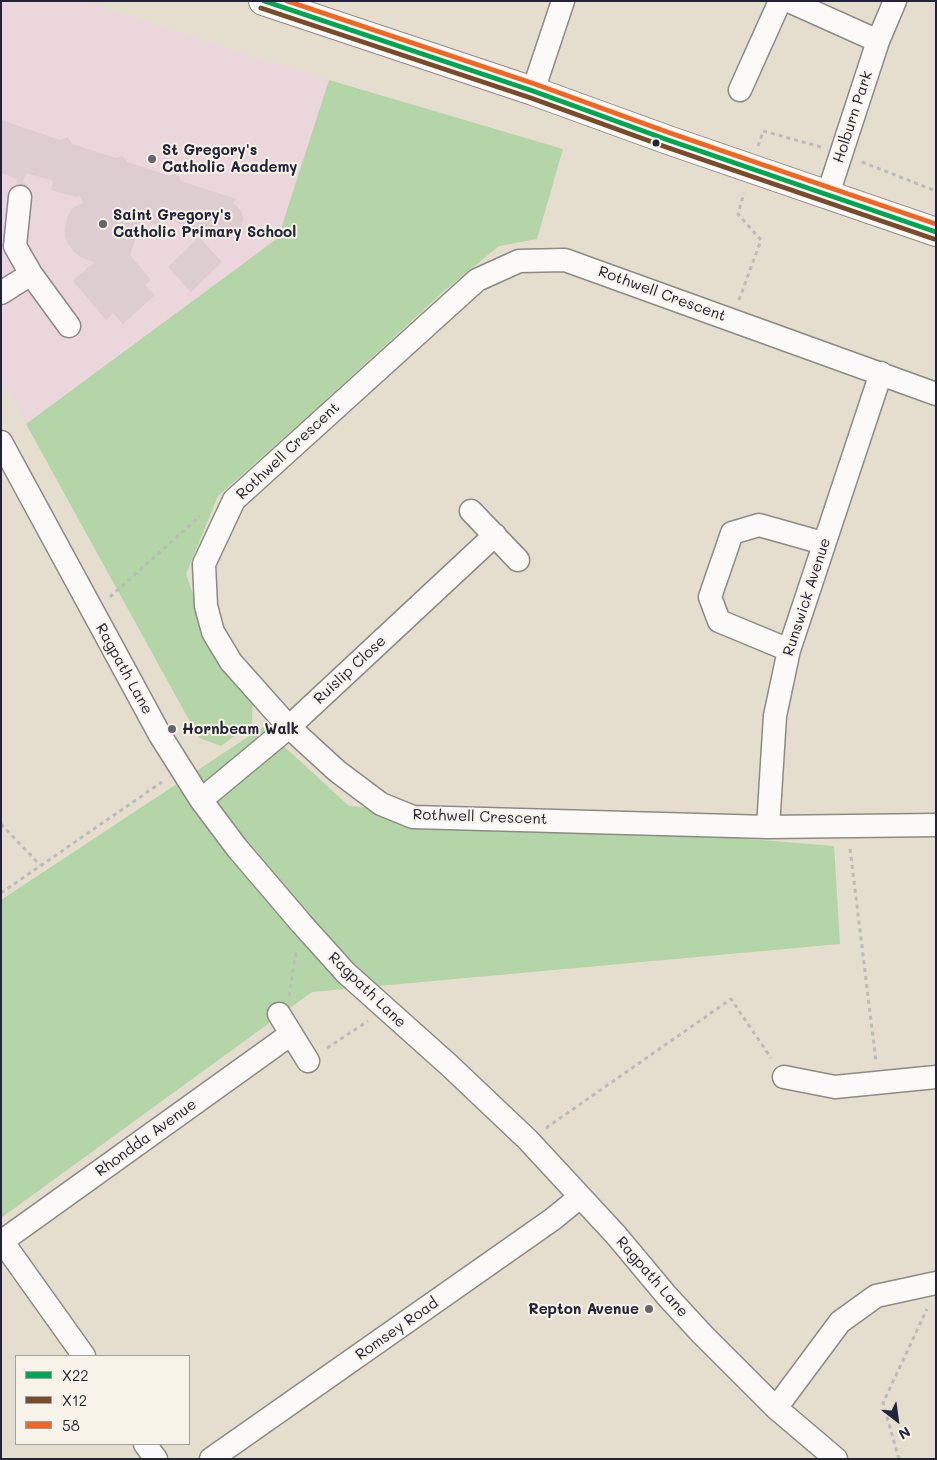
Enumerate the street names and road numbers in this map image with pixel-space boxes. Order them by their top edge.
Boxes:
street label: Holburn Park [830,69,876,165]
street label: Rothwell Crescent [596,263,728,325]
street label: Rothwell Crescent [233,399,343,503]
street label: Runswick Avenue [779,536,835,658]
street label: Ragpath Lane [92,620,156,718]
street label: Ruislip Close [310,632,390,708]
street label: Rothwell Crescent [412,806,548,828]
street label: Ragpath Lane [324,948,410,1032]
street label: Rhondda Avenue [92,1095,200,1181]
street label: Ragpath Lane [612,1233,692,1321]
street label: Romsey Road [352,1294,442,1364]

